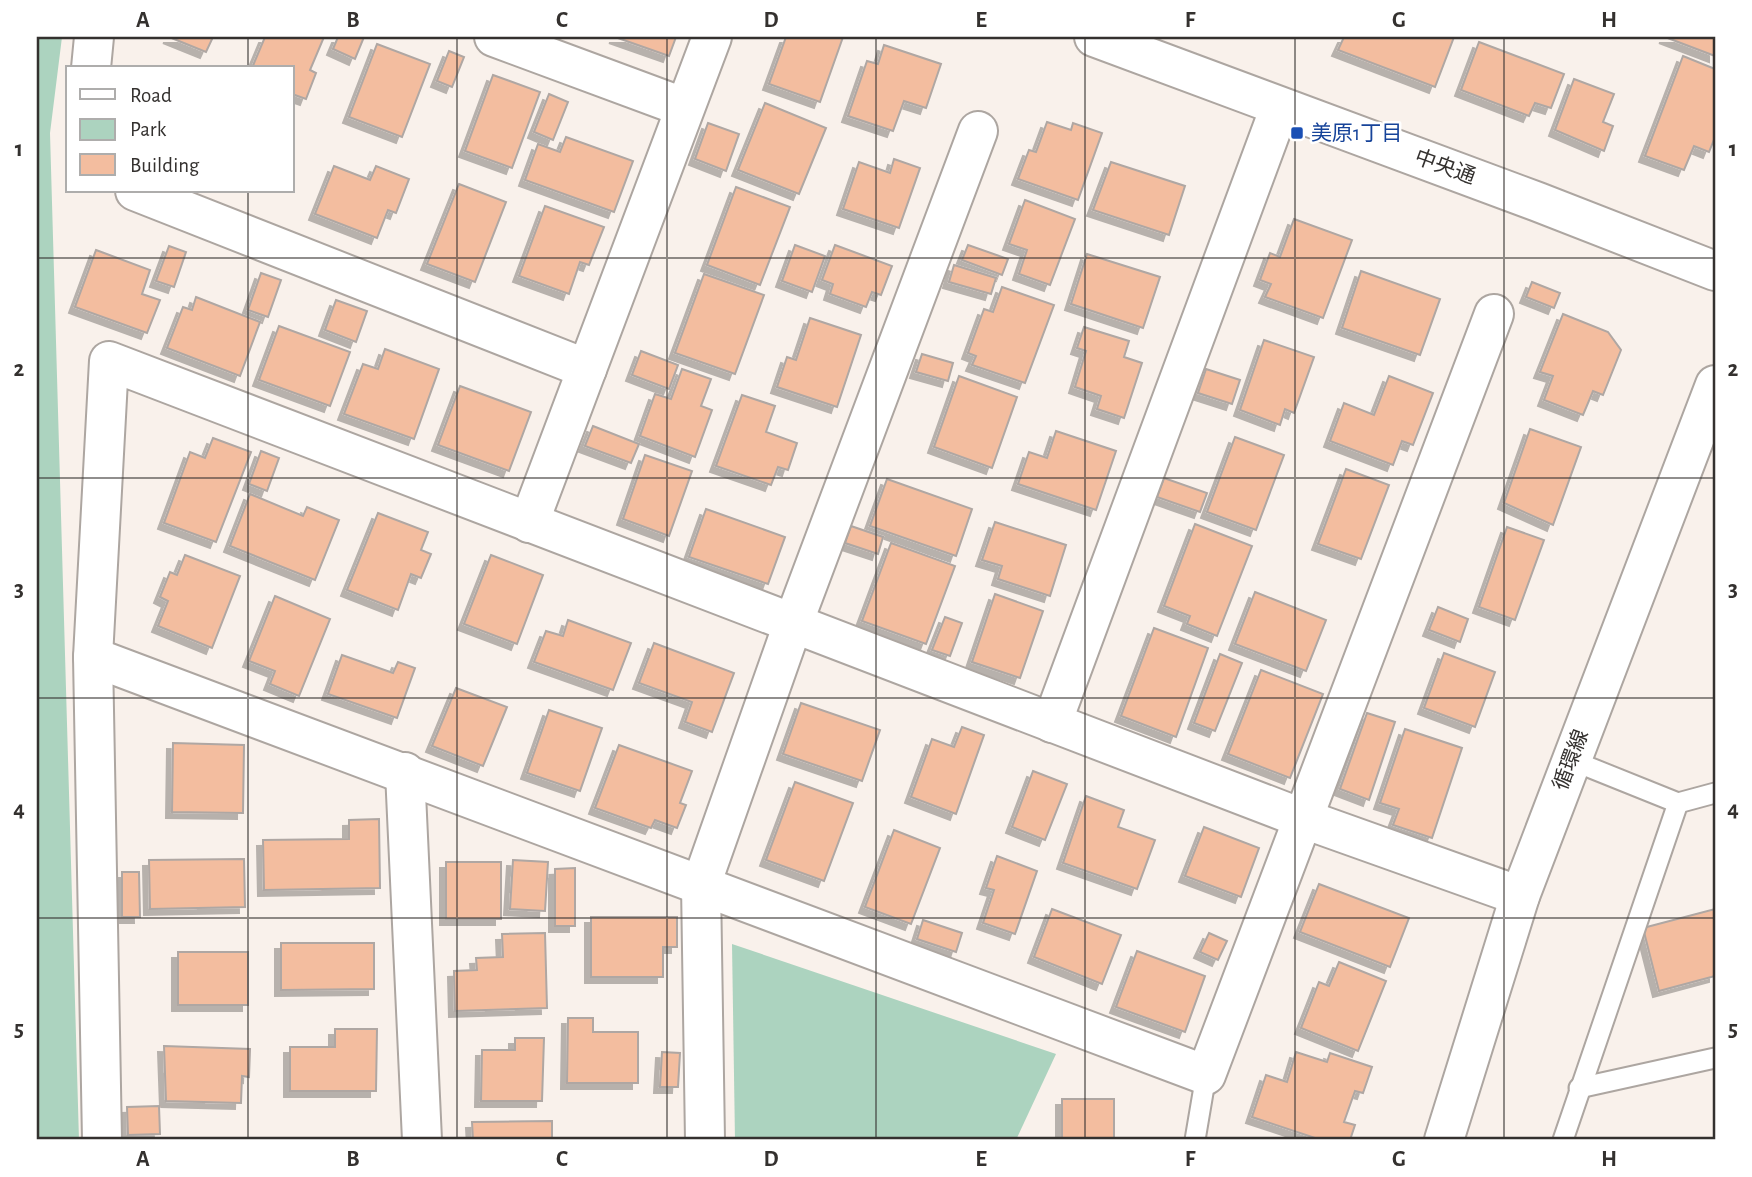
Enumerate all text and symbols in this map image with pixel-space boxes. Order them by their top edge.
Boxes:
text: A [136,9,150,32]
text: B [346,9,360,32]
text: C [556,9,568,32]
text: D [763,9,779,32]
text: E [975,9,987,32]
text: F [1185,9,1196,32]
text: G [1392,9,1406,32]
text: H [1601,9,1617,32]
legend [66,66,294,192]
text: Road [130,85,172,106]
text: Park [130,119,167,140]
place label: 美原1丁目 [1311,122,1402,144]
marker: 美原1丁目 [1289,125,1305,141]
text: 1 [15,138,23,161]
text: 1 [1729,138,1737,161]
street label: 中央通 [1412,145,1479,188]
text: Building [130,155,200,176]
text: 2 [14,358,25,381]
text: 2 [1728,358,1739,381]
text: 3 [14,578,24,601]
text: 3 [1728,578,1738,601]
street label: 循環線 [1549,726,1592,793]
text: 4 [13,798,25,821]
text: 4 [1727,798,1739,821]
text: 5 [14,1018,24,1041]
text: 5 [1728,1018,1738,1041]
text: A [136,1148,150,1171]
text: B [346,1148,360,1171]
text: C [556,1148,568,1171]
text: D [763,1148,779,1171]
text: E [975,1148,987,1171]
text: F [1185,1148,1196,1171]
text: G [1392,1148,1406,1171]
text: H [1601,1148,1617,1171]

